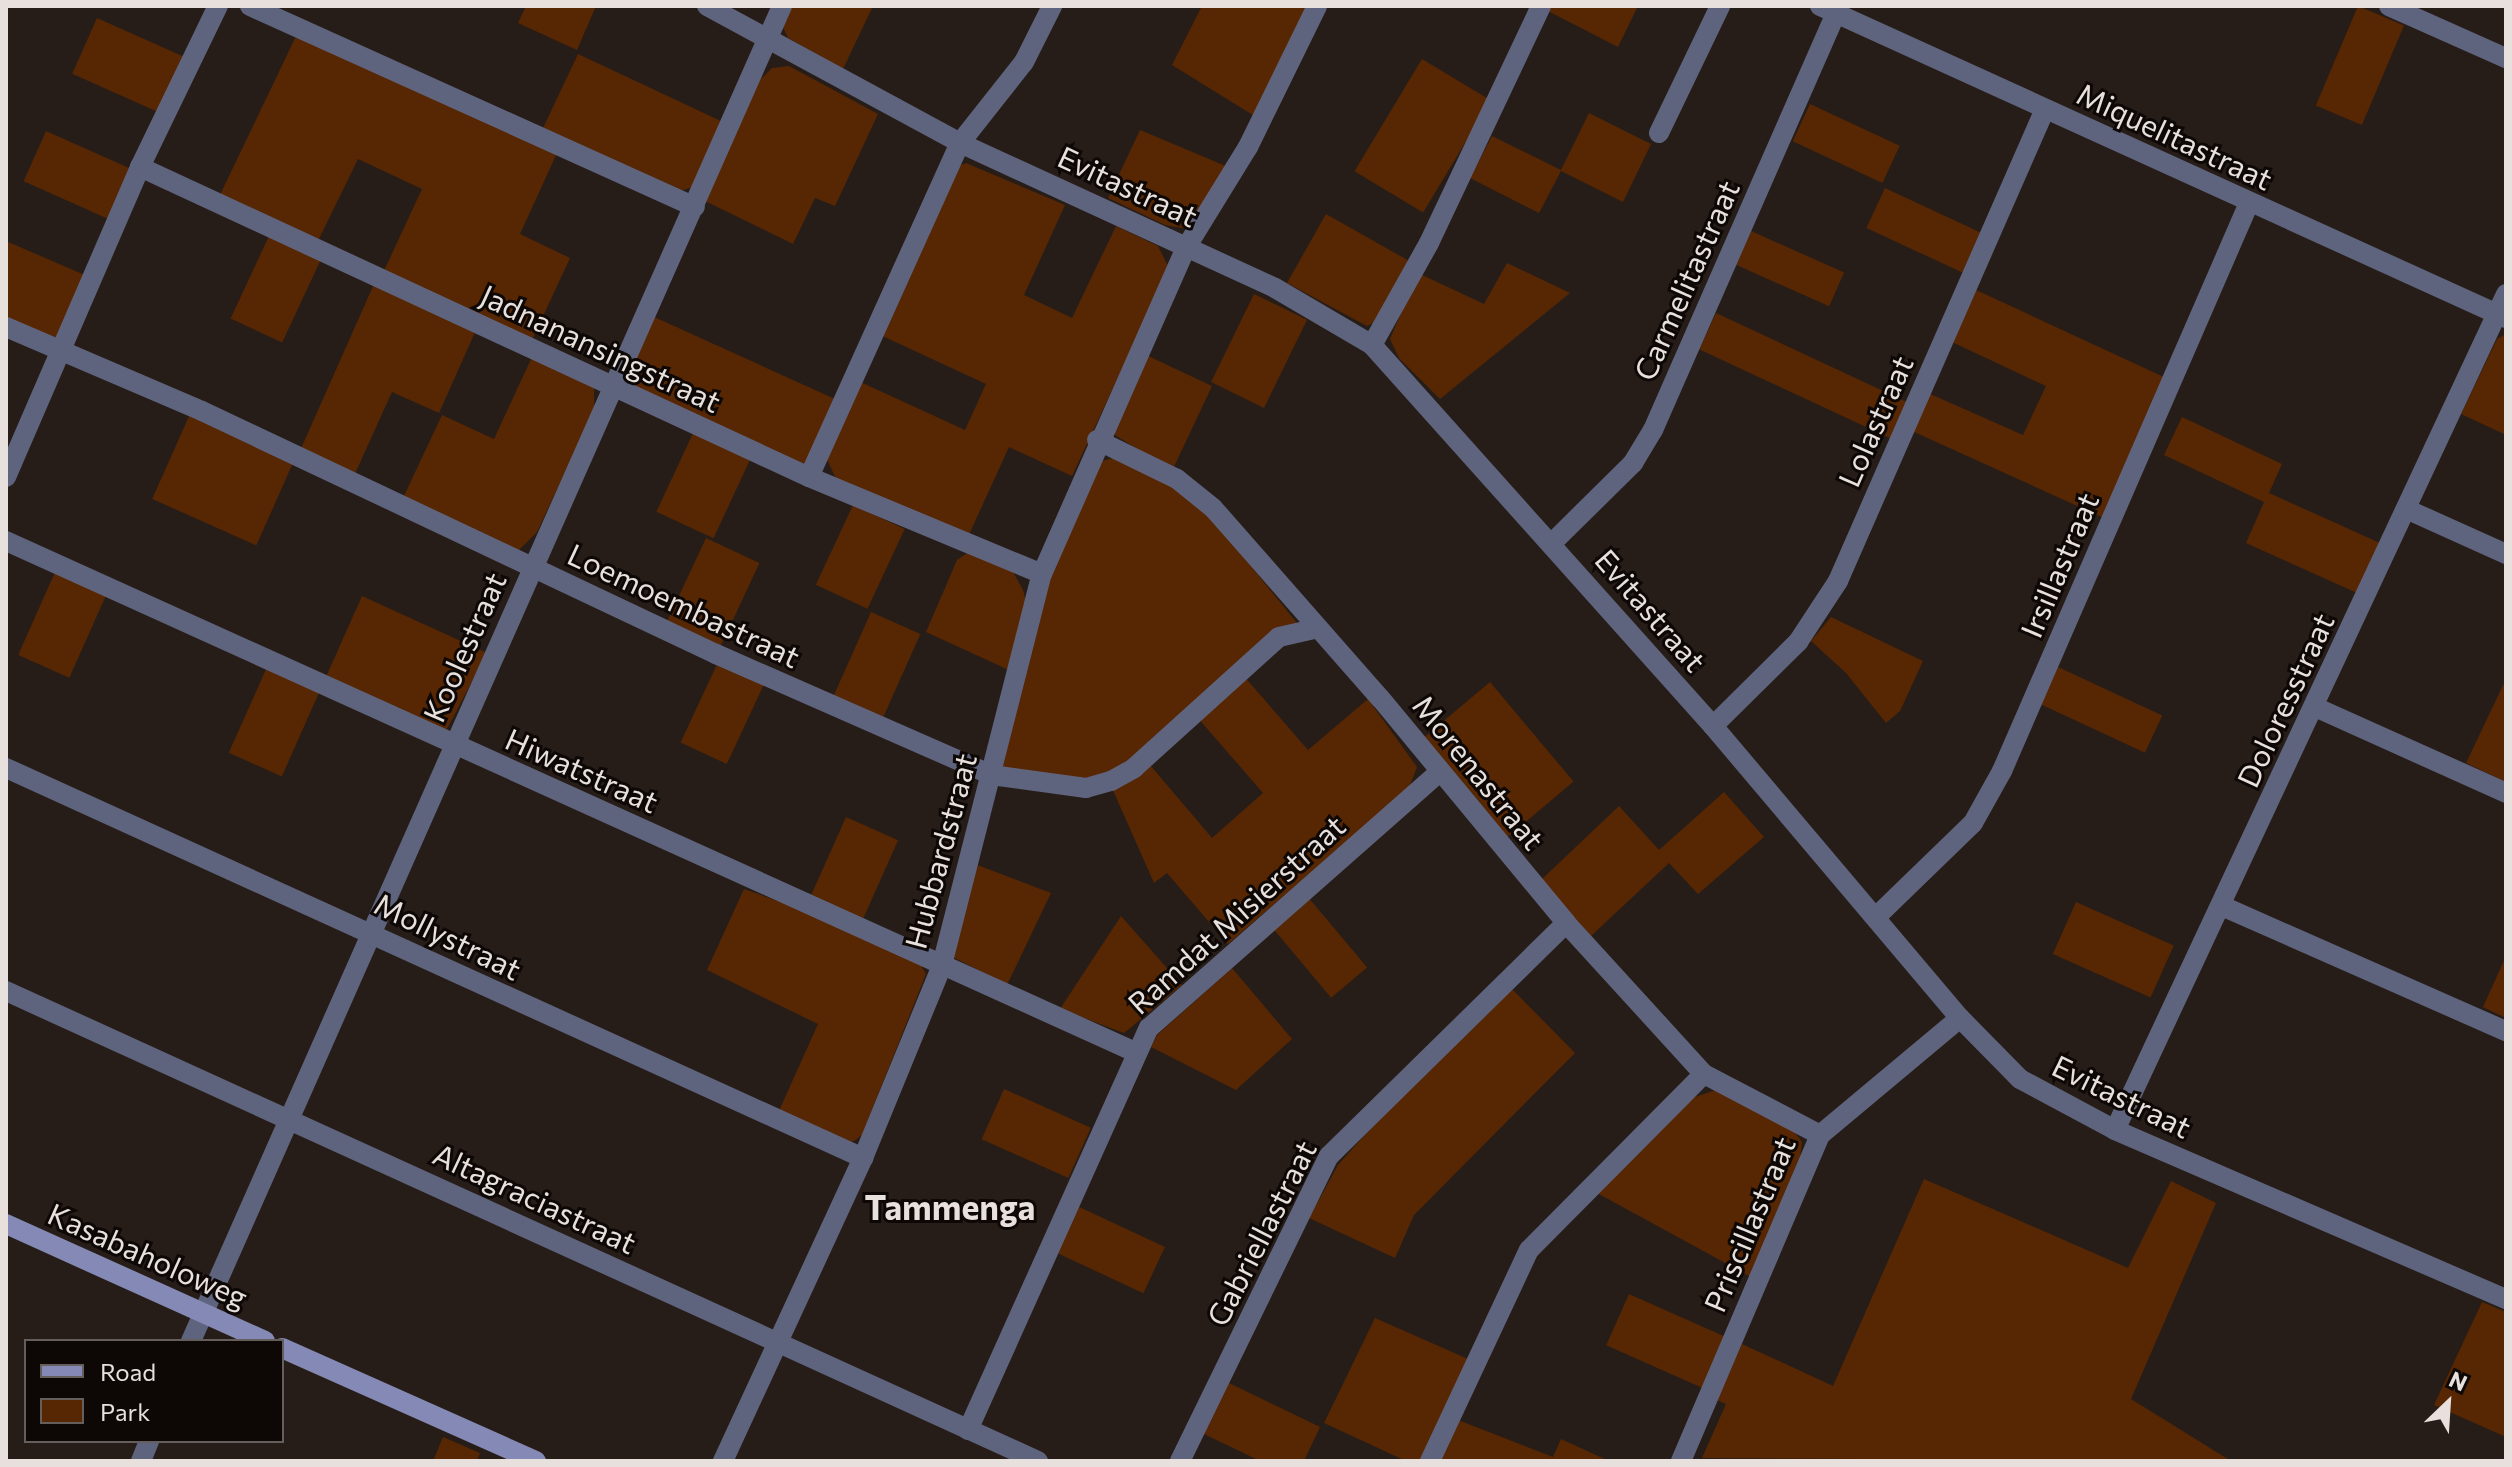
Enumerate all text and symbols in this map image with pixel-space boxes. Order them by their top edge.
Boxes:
street label: Miquelitastraat [2072,75,2278,197]
street label: Evitastraat [1053,138,1203,234]
street label: Carmelitastraat [1626,175,1746,385]
street label: Jadnanansingstraat [475,277,727,419]
street label: Lolastraat [1830,350,1920,492]
street label: Irsillastraat [2012,487,2106,643]
street label: Loemoembastraat [562,536,806,674]
street label: Evitastraat [1588,542,1714,678]
street label: Koolestraat [415,567,513,727]
street label: Doloresstraat [2229,607,2341,793]
street label: Morenastraat [1406,688,1552,856]
street label: Hiwatstraat [500,720,664,820]
street label: Hubbardstraat [897,750,983,952]
street label: Ramdat Misierstraat [1120,807,1352,1021]
street label: Mollystraat [369,885,527,987]
street label: Evitastraat [2047,1047,2197,1145]
street label: Priscillastraat [1696,1131,1802,1317]
street label: Gabriellastraat [1199,1134,1323,1332]
street label: Altagraciastraat [428,1135,642,1261]
district label: Tammenga [865,1187,1035,1227]
street label: Kasabaholoweg [43,1195,253,1315]
legend [24,1339,284,1443]
text: Road [100,1357,156,1386]
north arrow [2408,1363,2488,1443]
text: N [2445,1365,2472,1397]
text: Park [100,1397,150,1426]

